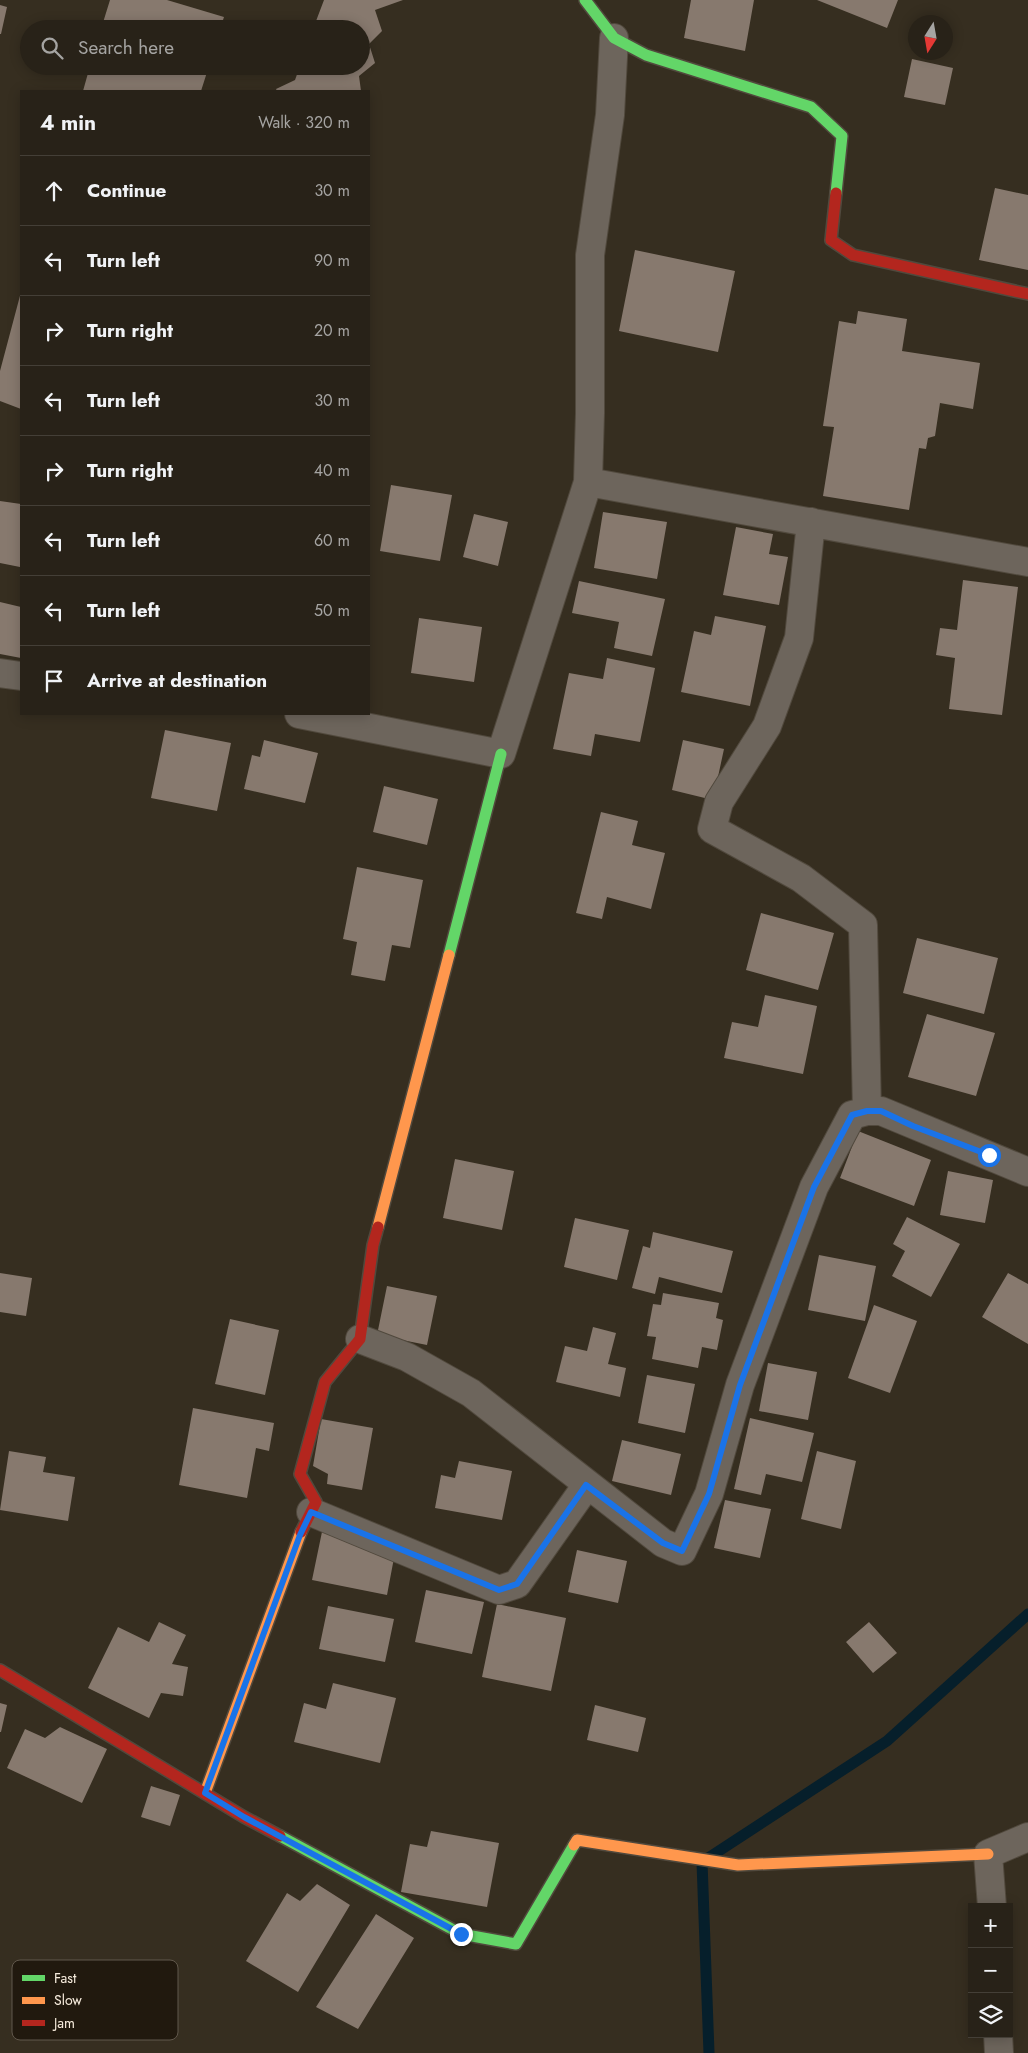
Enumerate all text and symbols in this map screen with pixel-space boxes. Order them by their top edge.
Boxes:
north arrow [908,15,953,60]
search box [20,20,370,75]
icon: search [38,34,66,62]
text: Search here [78,34,174,61]
text: 4 min [40,108,96,138]
text: Walk · 320 m [258,111,350,134]
icon: ahead [40,177,68,205]
text: Continue [87,177,166,204]
text: 30 m [314,179,350,202]
icon: left [40,247,68,275]
text: Turn left [87,247,160,274]
text: 90 m [314,249,350,272]
icon: right [40,317,68,345]
text: Turn right [87,317,173,344]
text: 20 m [314,319,350,342]
icon: left [40,387,68,415]
text: Turn left [87,387,160,414]
text: 30 m [314,389,350,412]
icon: right [40,457,68,485]
text: Turn right [87,457,173,484]
text: 40 m [314,459,350,482]
icon: left [40,527,68,555]
text: Turn left [87,527,160,554]
text: 60 m [314,529,350,552]
icon: left [40,597,68,625]
text: Turn left [87,597,160,624]
text: 50 m [314,599,350,622]
icon: arrive [40,667,68,695]
text: Arrive at destination [87,667,267,694]
route start [978,1144,1001,1167]
map controls [968,1903,1013,2038]
button: + [968,1903,1013,1948]
route end [450,1923,473,1946]
button: − [968,1948,1013,1993]
legend [12,1960,178,2040]
text: Fast [54,1968,77,1988]
text: Slow [54,1990,82,2010]
button: layers [968,1993,1013,2038]
text: Jam [52,2013,75,2033]

